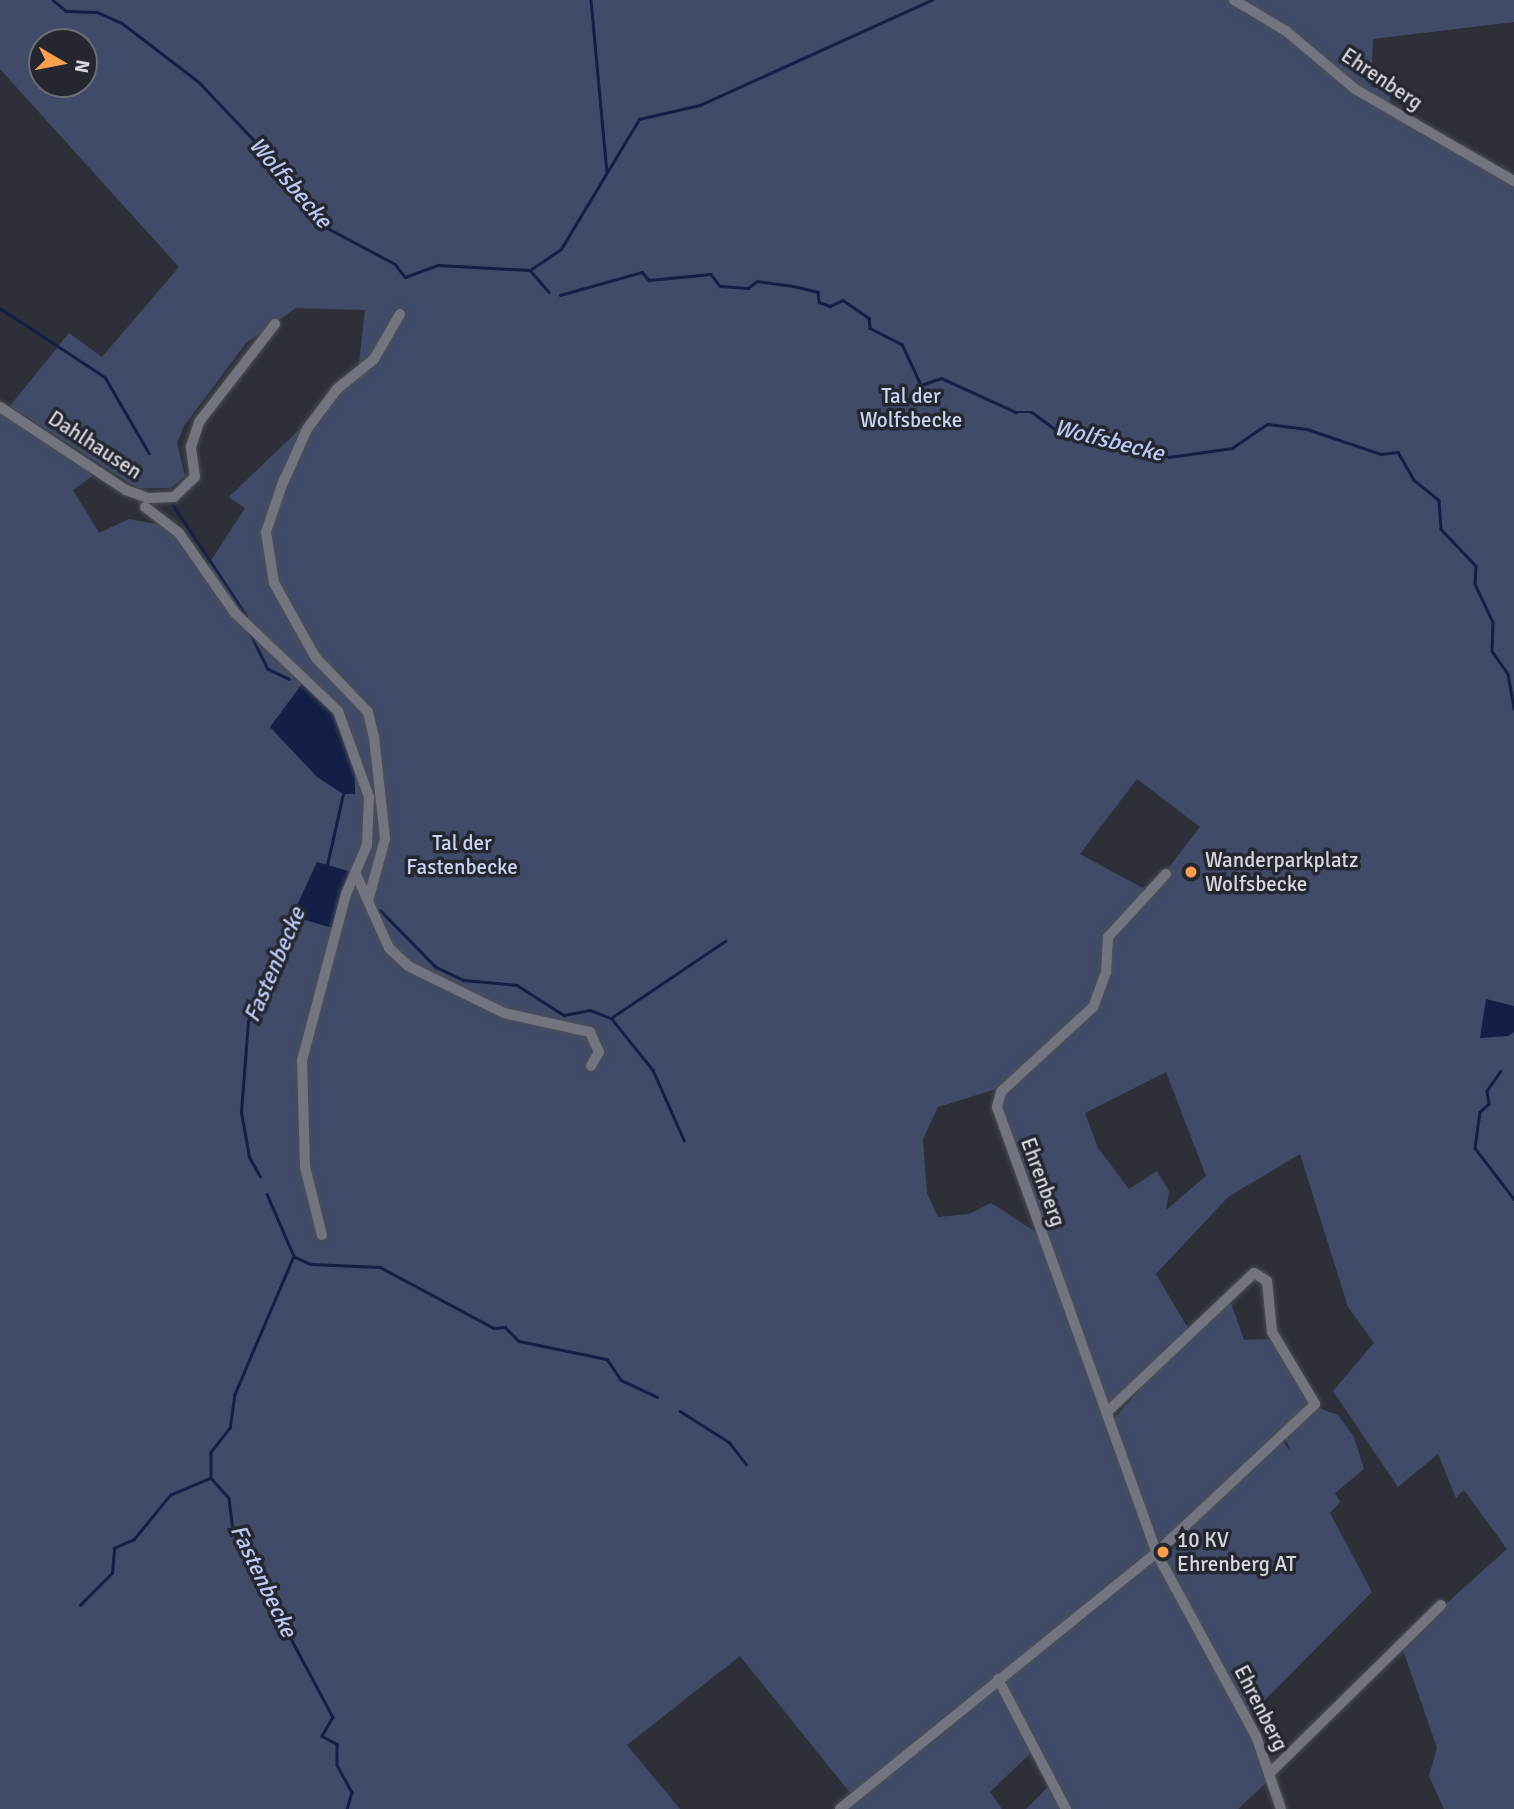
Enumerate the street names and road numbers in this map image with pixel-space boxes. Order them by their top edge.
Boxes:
street label: Ehrenberg [1336,43,1428,115]
street label: Dahlhausen [44,405,146,485]
street label: Ehrenberg [1015,1134,1071,1230]
street label: Ehrenberg [1229,1661,1293,1755]

